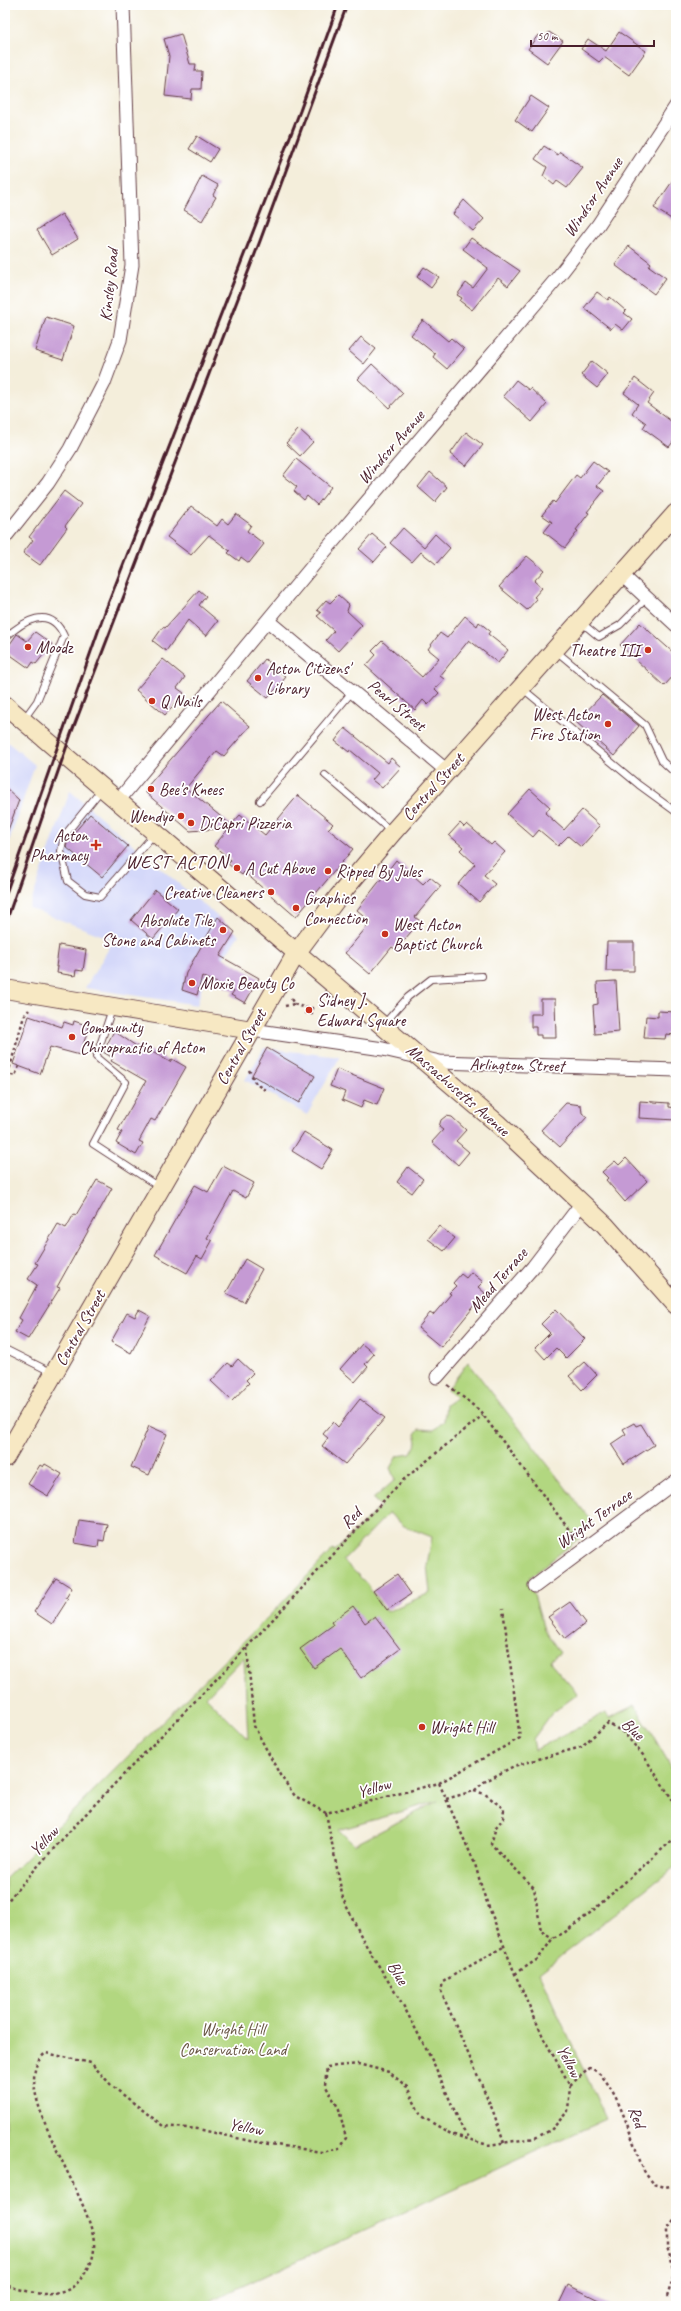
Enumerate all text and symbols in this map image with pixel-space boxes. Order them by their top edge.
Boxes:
scale bar [531,22,654,48]
text: 50 m [537,28,559,44]
street label: Windsor Avenue [559,152,628,241]
street label: Kinsley Road [95,244,124,322]
street label: Windsor Avenue [353,404,430,488]
place label: Moodz [36,637,74,658]
place label: Theatre III [570,640,643,661]
marker: Moodz [23,642,33,652]
marker: Theatre III [643,645,653,655]
place label: Acton Citizens' Library [266,658,353,699]
marker: Acton Citizens' Library [253,673,263,683]
street label: Pearl Street [364,675,432,737]
place label: Q Nails [160,691,203,712]
marker: Q Nails [147,696,157,706]
place label: West Acton Fire Station [530,704,601,745]
marker: West Acton Fire Station [603,719,613,729]
street label: Central Street [397,747,470,825]
place label: Bee's Knees [159,779,225,800]
marker: Bee's Knees [146,784,156,794]
place label: Wendyo [129,806,175,827]
marker: Wendyo [176,811,186,821]
place label: DiCapri Pizzeria [199,813,293,834]
marker: DiCapri Pizzeria [186,818,196,828]
place label: Acton Pharmacy [30,825,89,866]
marker: Acton Pharmacy [91,840,101,850]
district label: WEST ACTON [126,850,230,874]
place label: A Cut Above [245,858,316,879]
place label: Ripped By Jules [336,861,424,882]
marker: A Cut Above [232,863,242,873]
marker: Ripped By Jules [323,866,333,876]
place label: Creative Cleaners [164,882,265,903]
marker: Creative Cleaners [266,887,276,897]
place label: Graphics Connection [304,888,368,929]
marker: Graphics Connection [291,903,301,913]
place label: Absolute Tile, Stone and Cabinets [101,910,216,951]
place label: West Acton Baptist Church [393,914,483,955]
marker: Absolute Tile, Stone and Cabinets [218,925,228,935]
marker: West Acton Baptist Church [380,929,390,939]
place label: Moxie Beauty Co [200,973,295,994]
marker: Moxie Beauty Co [187,978,197,988]
place label: Sidney J. Edward Square [317,990,407,1031]
street label: Central Street [211,1004,272,1088]
marker: Sidney J. Edward Square [304,1005,314,1015]
place label: Community Chiropractic of Acton [80,1017,205,1058]
marker: Community Chiropractic of Acton [67,1032,77,1042]
street label: Massachusetts Avenue [402,1039,515,1142]
street label: Arlington Street [470,1054,567,1076]
street label: Mead Terrace [464,1242,533,1317]
street label: Central Street [50,1285,111,1369]
street label: Wright Terrace [552,1484,637,1553]
street label: Red [336,1501,367,1533]
street label: Blue [617,1713,650,1746]
place label: Wright Hill [430,1717,497,1738]
marker: Wright Hill [417,1722,427,1732]
street label: Yellow [355,1773,394,1803]
street label: Yellow [25,1821,64,1861]
street label: Blue [383,1957,414,1990]
park label: Wright Hill Conservation Land [180,2019,290,2060]
street label: Yellow [552,2041,587,2082]
street label: Red [624,2103,651,2133]
street label: Yellow [227,2113,266,2141]

